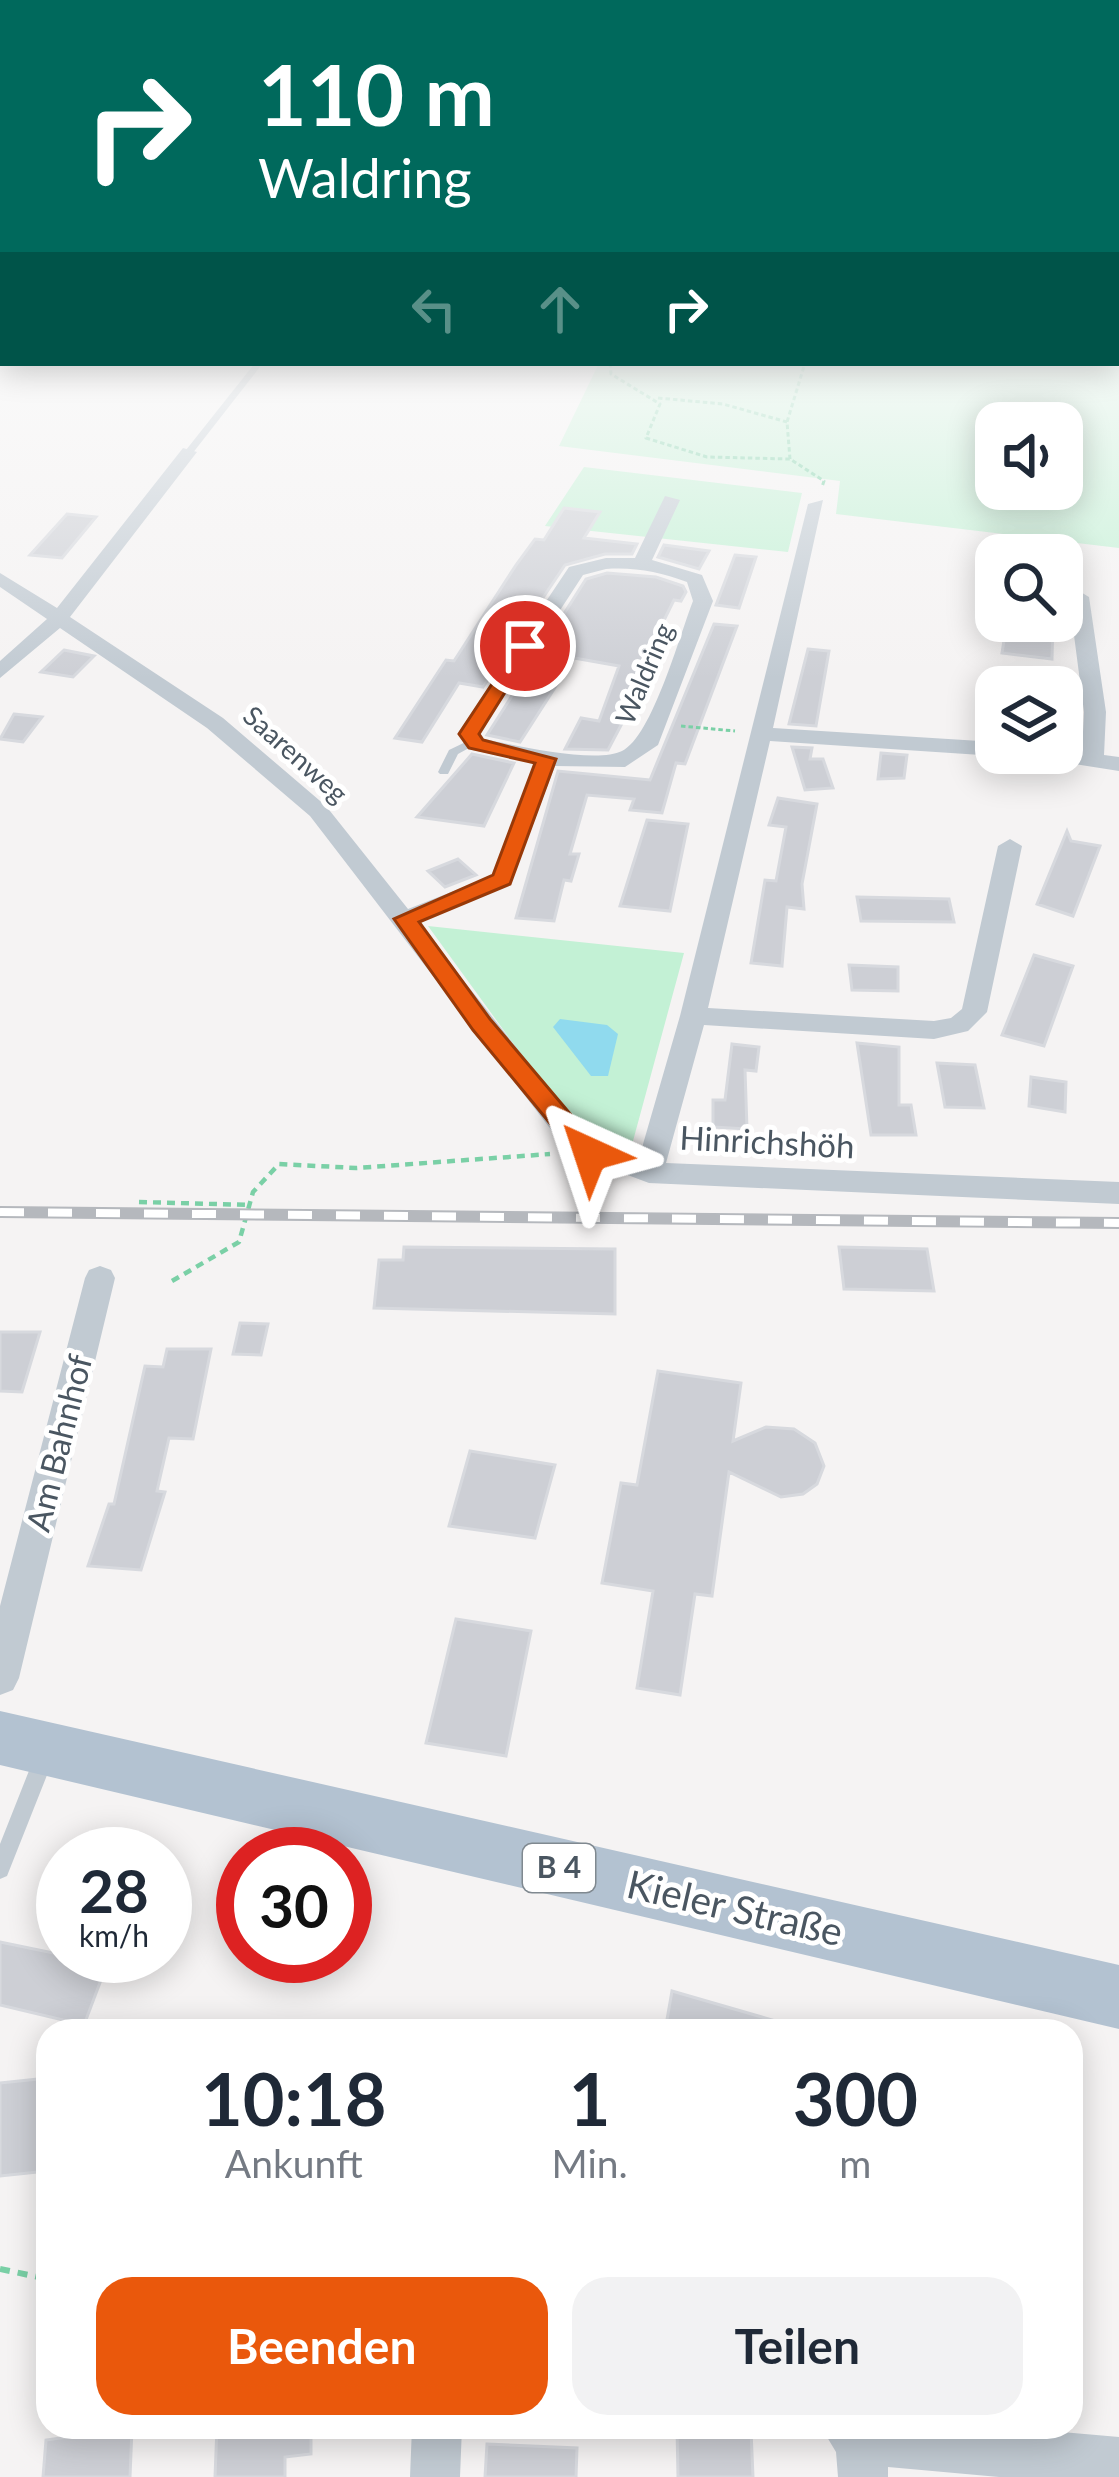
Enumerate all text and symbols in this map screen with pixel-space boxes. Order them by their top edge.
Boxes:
text: 110 m [258,43,495,144]
icon: right [60,48,216,204]
text: Waldring [258,145,472,210]
icon: left [401,276,467,342]
icon: ahead [527,276,593,342]
icon: right [653,276,719,342]
map controls [975,402,1083,774]
button: sound [975,402,1083,510]
button: search [975,534,1083,642]
pin [474,595,576,697]
icon: arrive [492,613,558,679]
street label: Waldring [608,618,680,729]
button: layers [975,666,1083,774]
street label: Saarenweg [237,698,355,809]
position arrow [527,1091,653,1217]
street label: Hinrichshöh [679,1116,856,1166]
street label: Am Bahnhof [17,1350,99,1535]
speed limit sign: 30 [216,1827,372,1983]
road number: B 4 [523,1844,595,1892]
text: 28 [79,1854,149,1926]
street label: Kieler Straße [623,1860,847,1954]
text: km/h [79,1917,149,1953]
text: 10:18 [201,2055,387,2141]
text: 1 [569,2055,611,2141]
text: 300 [793,2055,918,2141]
text: Ankunft [225,2140,363,2186]
text: Min. [552,2140,628,2186]
text: m [839,2140,871,2186]
button: Beenden [96,2277,548,2415]
button: Teilen [572,2277,1023,2415]

